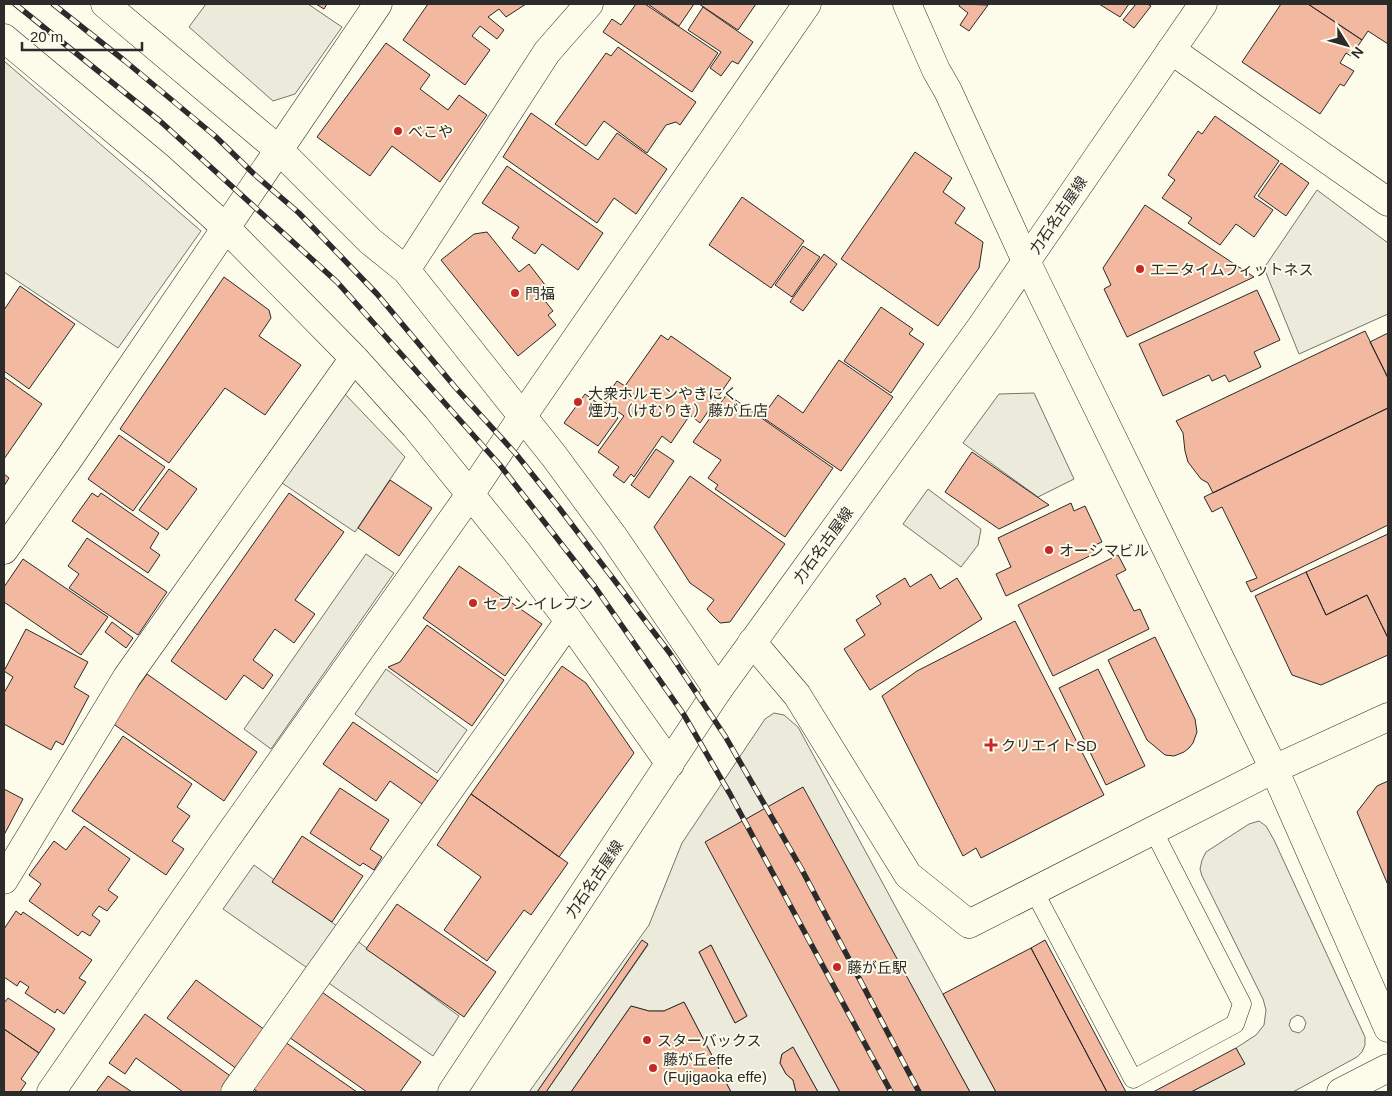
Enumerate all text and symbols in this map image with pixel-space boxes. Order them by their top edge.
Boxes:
scale bar [22,20,142,52]
north arrow [1322,20,1372,70]
text: 20 m [30,28,63,45]
text: N [1348,44,1367,62]
place label: べこや [408,123,453,140]
marker: べこや [392,125,404,137]
street label: 力石名古屋線 [1026,173,1090,257]
place label: エニタイムフィットネス [1150,261,1314,278]
marker: エニタイムフィットネス [1134,263,1146,275]
place label: 門福 [525,285,555,302]
marker: 門福 [509,287,521,299]
place label: 大衆ホルモンやきにく 煙力（けむりき）藤が丘店 [588,385,768,419]
marker: 大衆ホルモンやきにく 煙力（けむりき）藤が丘店 [572,396,584,408]
street label: 力石名古屋線 [790,504,856,586]
place label: オーシマビル [1059,542,1149,559]
marker: オーシマビル [1043,544,1055,556]
place label: セブン-イレブン [483,595,593,612]
marker: セブン-イレブン [467,597,479,609]
place label: クリエイトSD [1001,737,1097,754]
marker: クリエイトSD [985,739,997,751]
street label: 力石名古屋線 [562,837,626,921]
place label: 藤が丘駅 [847,959,907,976]
marker: 藤が丘駅 [831,961,843,973]
place label: スターバックス [657,1032,761,1049]
marker: スターバックス [641,1034,653,1046]
place label: 藤が丘effe (Fujigaoka effe) [663,1051,767,1085]
marker: 藤が丘effe (Fujigaoka effe) [647,1062,659,1074]

